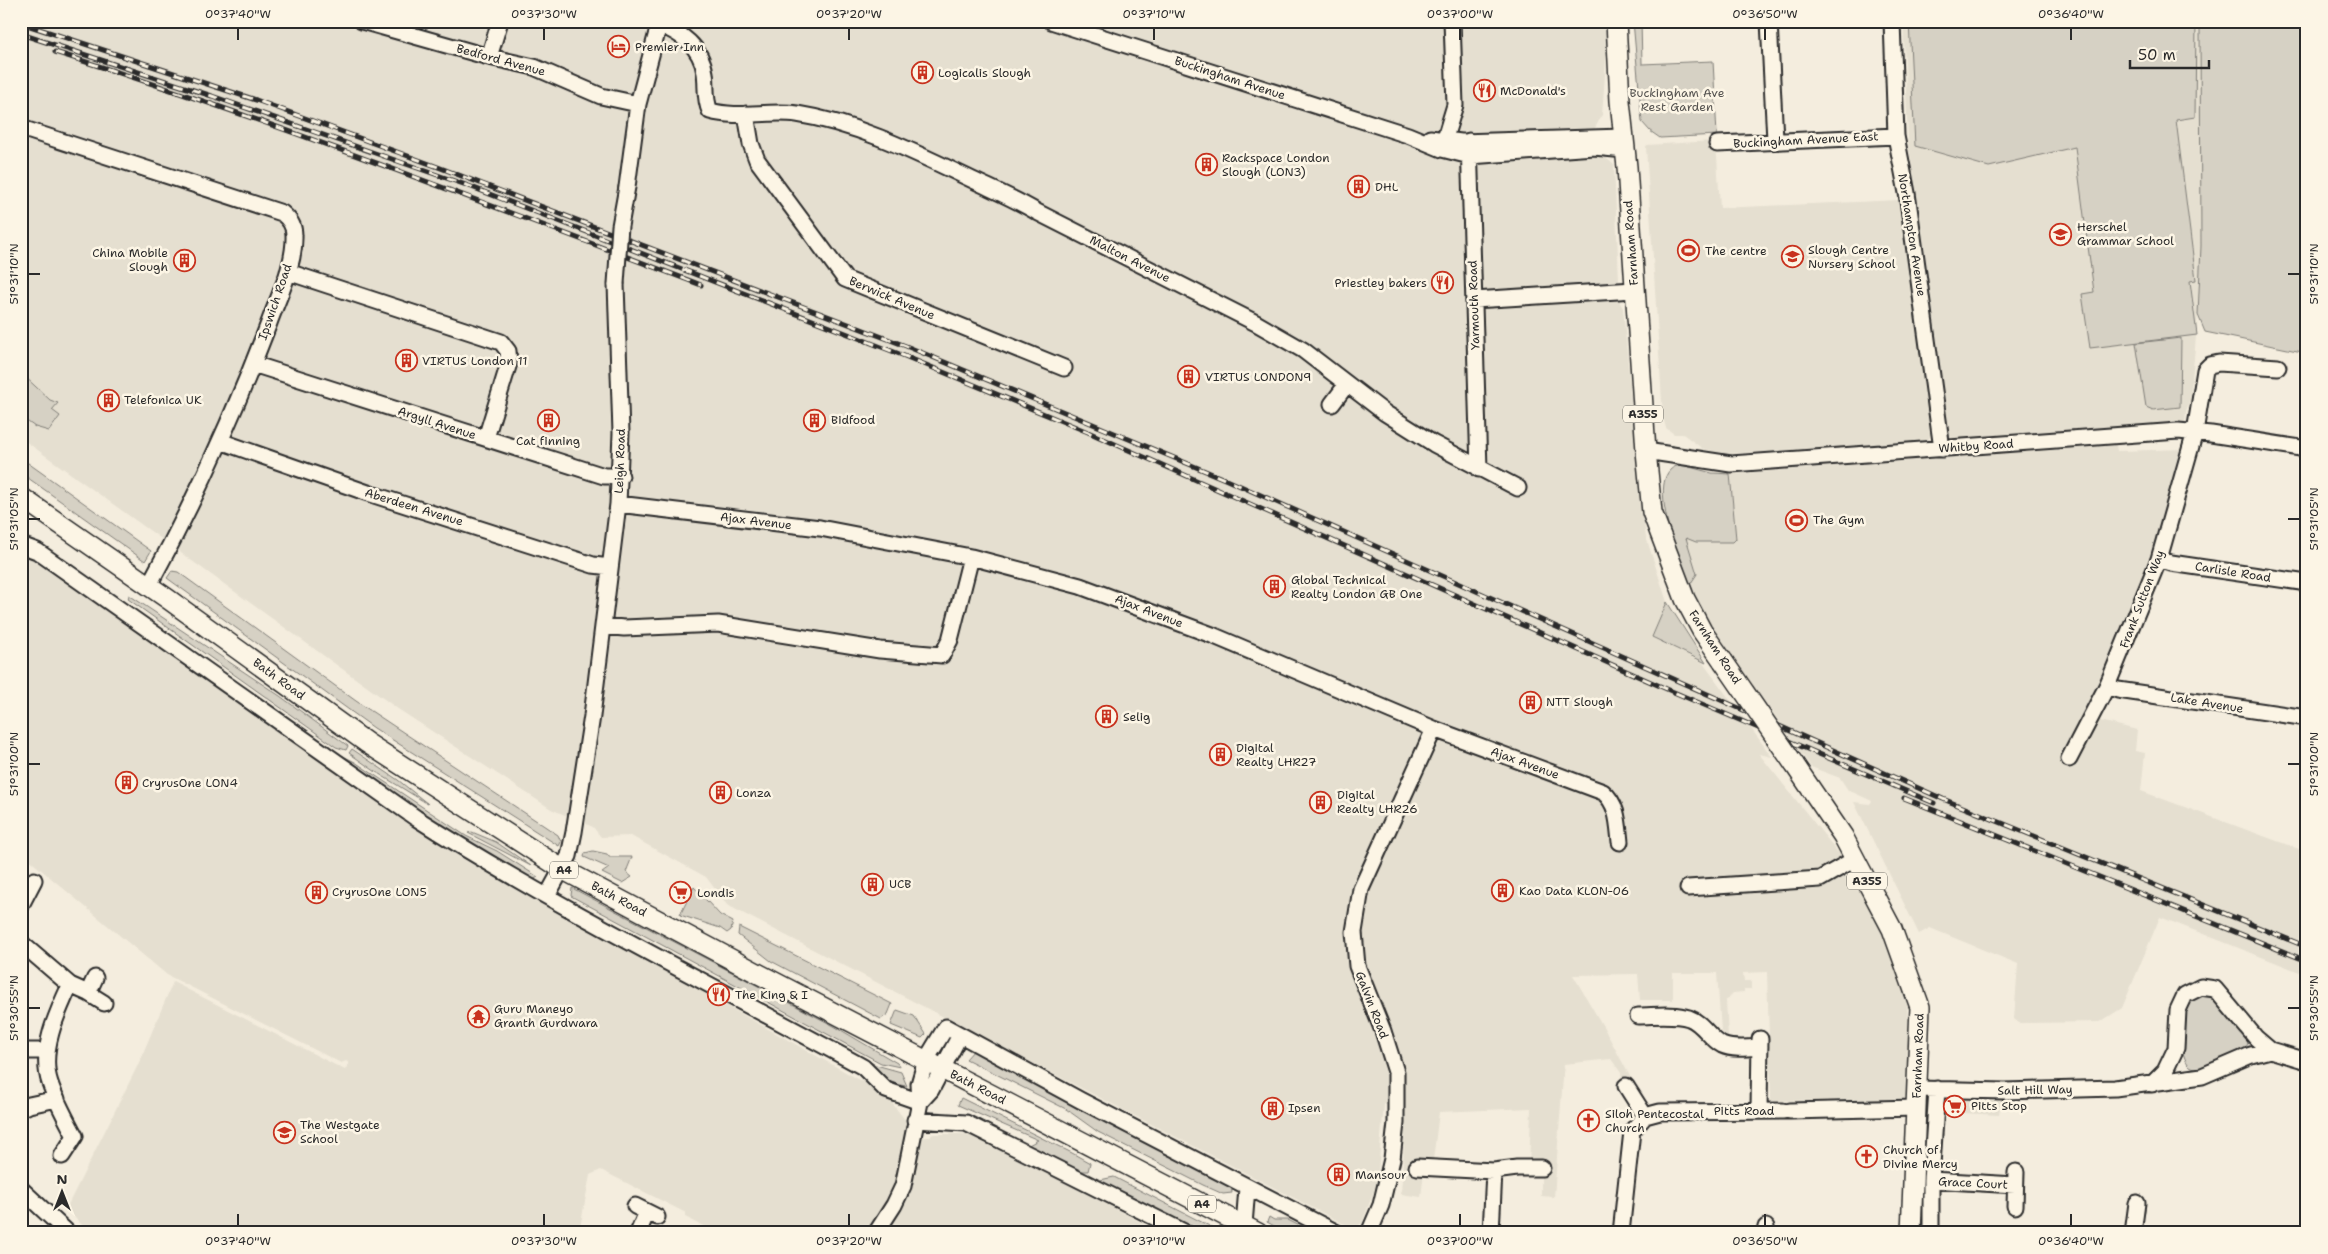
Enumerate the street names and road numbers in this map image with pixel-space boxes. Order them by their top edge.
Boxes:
street label: Bedford Avenue [455,40,547,80]
street label: Buckingham Avenue [1173,53,1288,104]
street label: Buckingham Avenue East [1733,128,1879,152]
street label: Northampton Avenue [1894,172,1930,298]
street label: Farnham Road [1620,199,1642,286]
street label: Malton Avenue [1087,232,1173,286]
street label: Yarmouth Road [1464,260,1484,350]
street label: Ipswich Road [254,261,296,342]
street label: Berwick Avenue [847,273,938,323]
street label: Argyll Avenue [396,403,478,443]
road number: A355 [1623,406,1663,422]
street label: Leigh Road [611,428,629,494]
street label: Whitby Road [1938,435,2014,457]
street label: Aberdeen Avenue [363,484,465,530]
street label: Ajax Avenue [719,509,793,533]
street label: Frank Sutton Way [2116,548,2168,650]
street label: Carlisle Road [2194,558,2273,586]
street label: Ajax Avenue [1113,591,1186,631]
street label: Farnham Road [1685,607,1745,687]
street label: Bath Road [250,655,309,704]
street label: Lake Avenue [2169,689,2245,717]
street label: Ajax Avenue [1488,743,1562,783]
road number: A4 [550,862,578,878]
road number: A355 [1847,872,1887,889]
street label: Bath Road [588,878,650,921]
street label: Galvin Road [1352,969,1392,1041]
street label: Farnham Road [1909,1013,1927,1099]
street label: Bath Road [947,1066,1009,1108]
street label: Salt Hill Way [1997,1081,2073,1099]
street label: Pitts Road [1714,1103,1775,1119]
street label: Grace Court [1938,1173,2008,1193]
road number: A4 [1188,1196,1216,1212]

